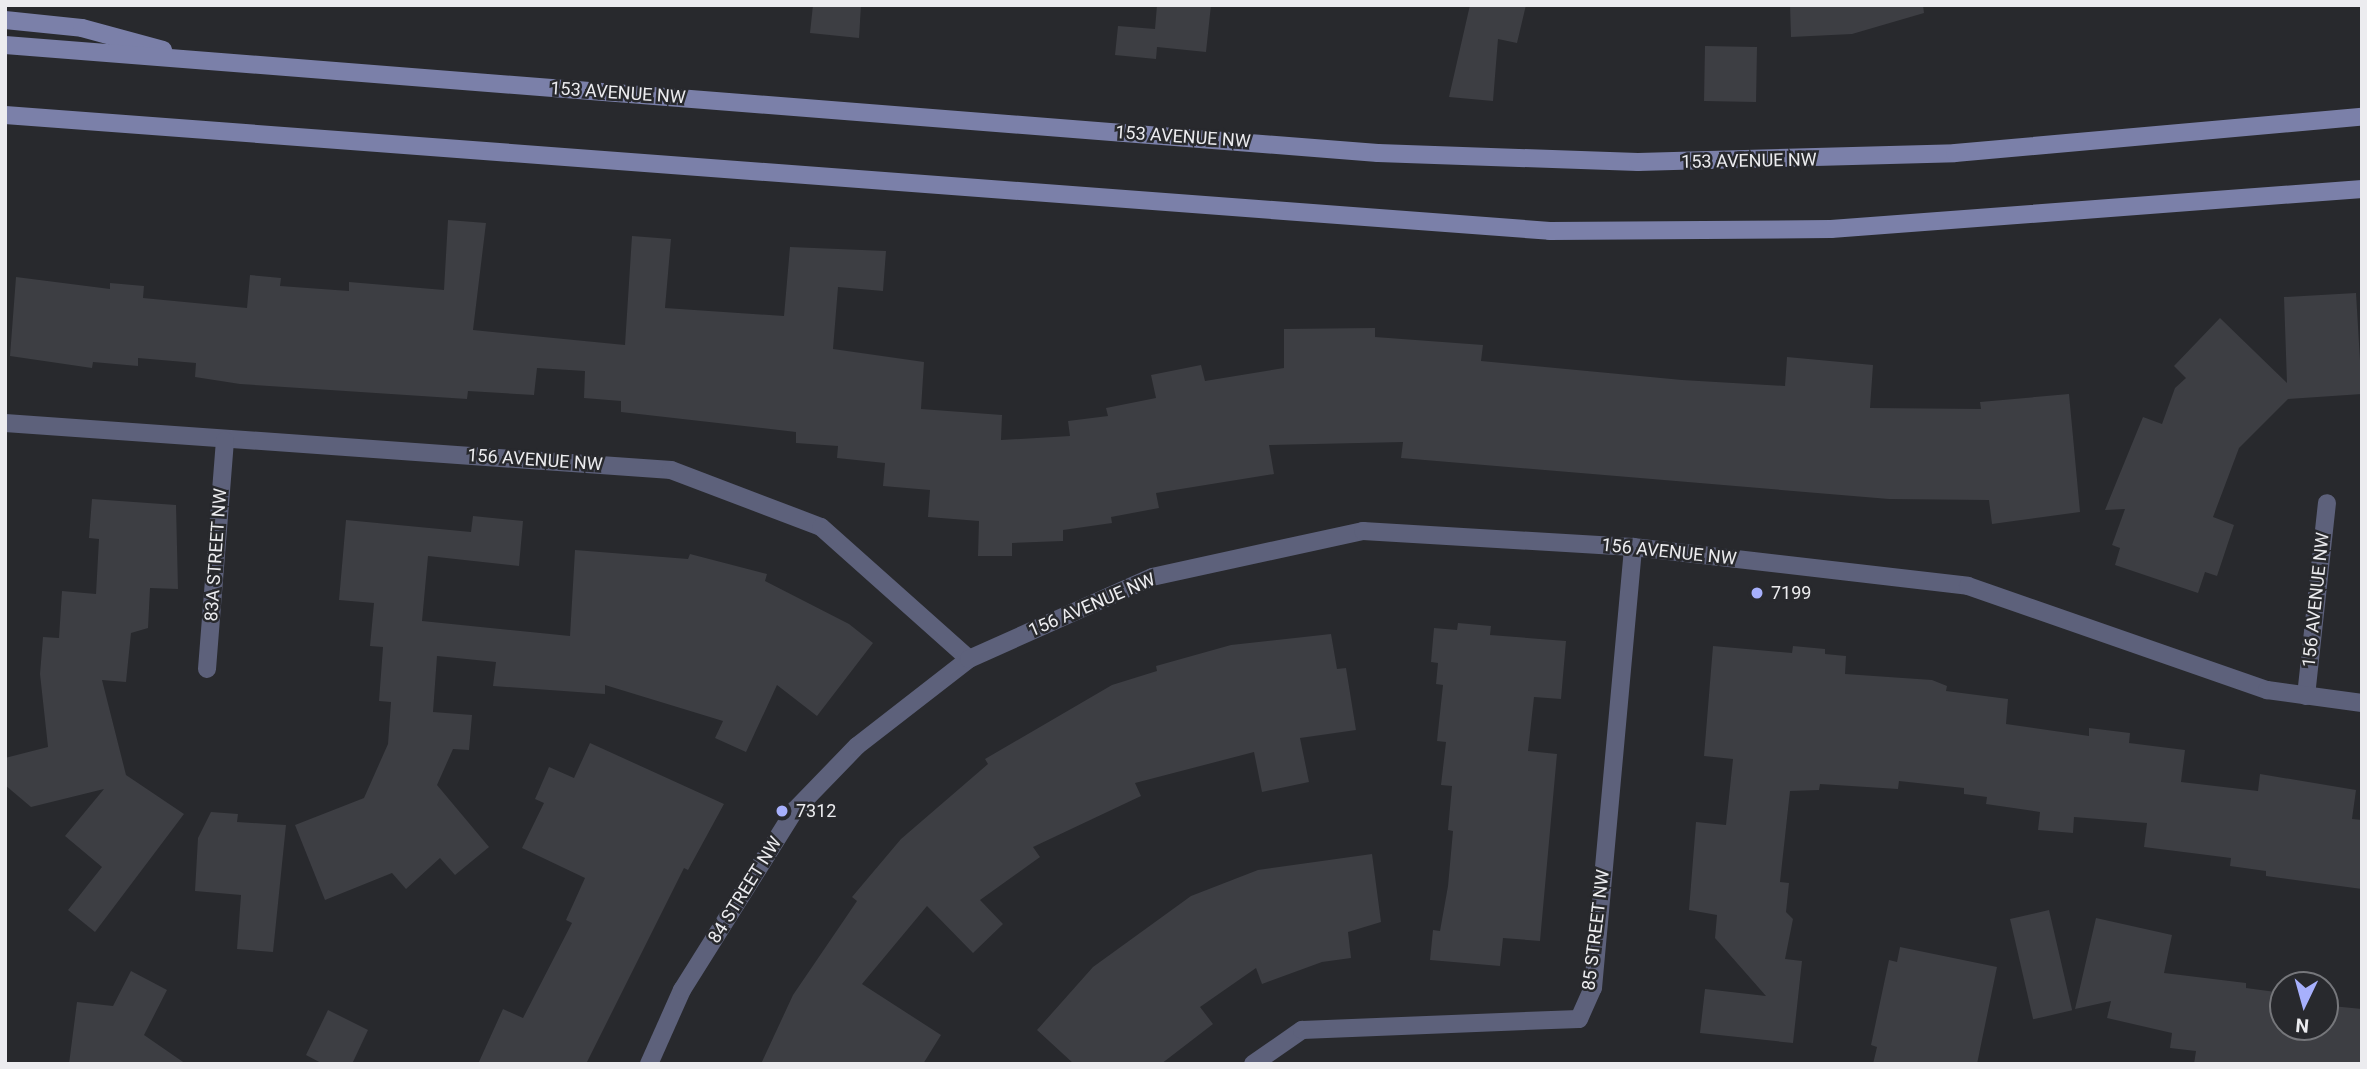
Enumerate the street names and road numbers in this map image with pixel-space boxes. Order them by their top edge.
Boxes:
street label: 153 AVENUE NW [550,78,686,108]
street label: 153 AVENUE NW [1115,122,1251,152]
street label: 153 AVENUE NW [1681,149,1817,173]
street label: 156 AVENUE NW [467,445,603,475]
street label: 83A STREET NW [201,488,231,622]
street label: 156 AVENUE NW [2298,531,2334,669]
street label: 156 AVENUE NW [1600,534,1738,570]
street label: 156 AVENUE NW [1025,569,1159,641]
street label: 84 STREET NW [704,833,786,947]
street label: 85 STREET NW [1578,868,1614,992]

